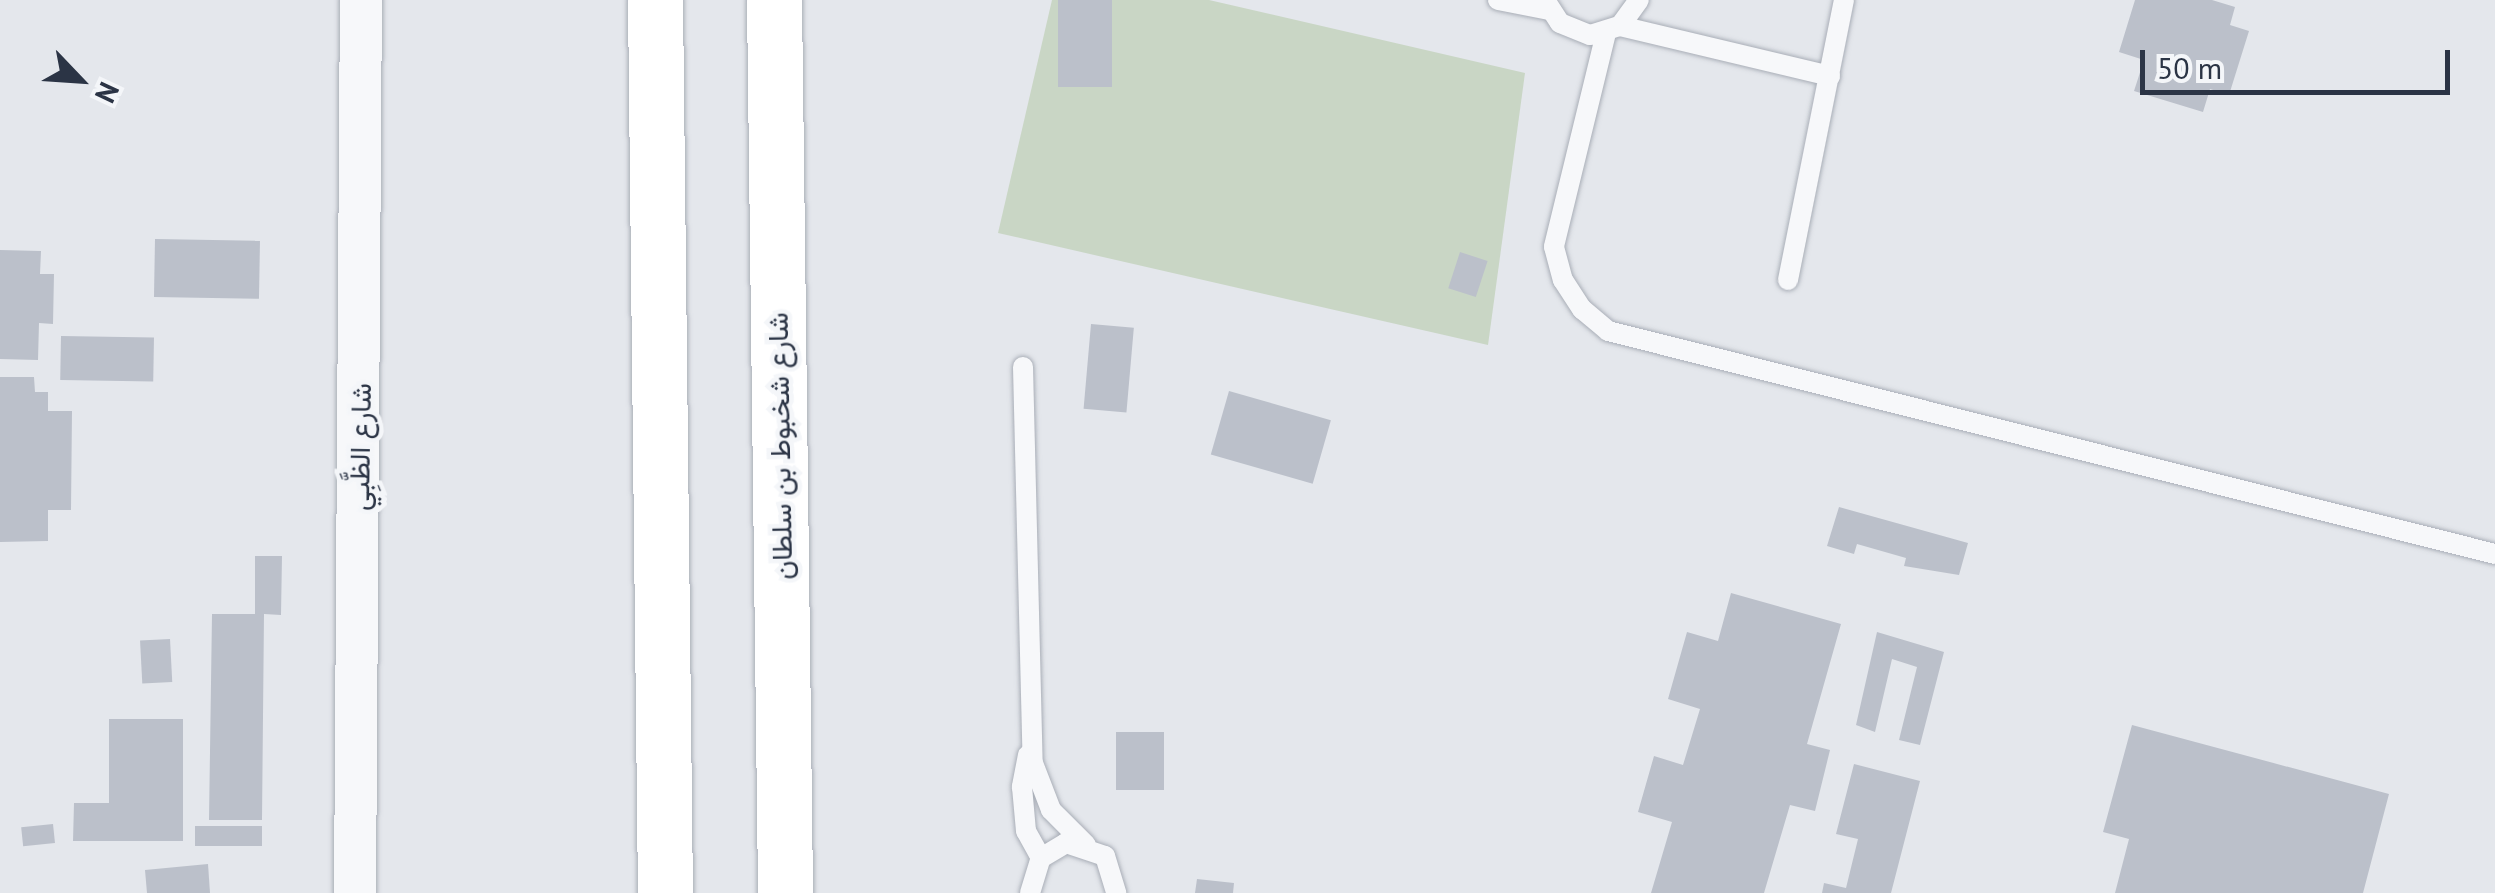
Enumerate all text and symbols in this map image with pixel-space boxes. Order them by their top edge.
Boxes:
north arrow [30,30,130,130]
scale bar [2145,30,2455,92]
text: 50 m [2157,48,2222,87]
text: N [87,77,128,109]
street label: شارع شخبوط بن سلطان [761,312,799,580]
street label: شارع الظَّبِي [342,383,378,511]

